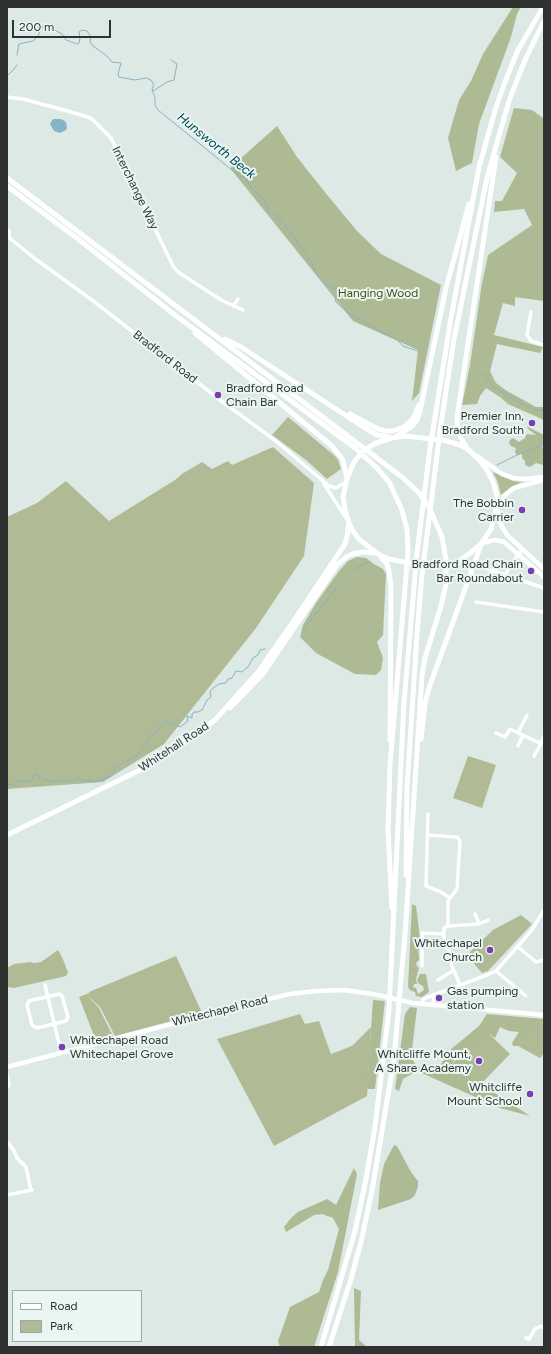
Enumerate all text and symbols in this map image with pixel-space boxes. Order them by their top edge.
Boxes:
scale bar [14,12,113,38]
text: 200 m [19,20,54,34]
water label: Hunsworth Beck [174,110,258,182]
street label: Interchange Way [109,144,161,232]
park label: Hanging Wood [338,286,418,300]
street label: Bradford Road [130,327,200,387]
place label: Bradford Road Chain Bar [226,381,304,409]
marker: Bradford Road Chain Bar [213,390,223,400]
place label: Premier Inn, Bradford South [442,409,524,437]
marker: Premier Inn, Bradford South [527,418,537,428]
place label: The Bobbin Carrier [453,496,514,524]
marker: The Bobbin Carrier [517,505,527,515]
place label: Bradford Road Chain Bar Roundabout [412,557,523,585]
marker: Bradford Road Chain Bar Roundabout [526,566,536,576]
street label: Whitehall Road [136,719,212,775]
place label: Whitechapel Church [414,936,482,964]
marker: Whitechapel Church [485,945,495,955]
place label: Gas pumping station [447,984,518,1012]
street label: Whitechapel Road [171,992,269,1030]
marker: Gas pumping station [434,993,444,1003]
place label: Whitechapel Road Whitechapel Grove [70,1033,173,1061]
marker: Whitechapel Road Whitechapel Grove [57,1042,67,1052]
place label: Whitcliffe Mount, A Share Academy [375,1047,471,1075]
marker: Whitcliffe Mount, A Share Academy [474,1056,484,1066]
place label: Whitcliffe Mount School [447,1080,522,1108]
marker: Whitcliffe Mount School [525,1089,535,1099]
legend [12,1290,142,1342]
text: Road [50,1299,78,1313]
text: Park [50,1319,73,1333]

